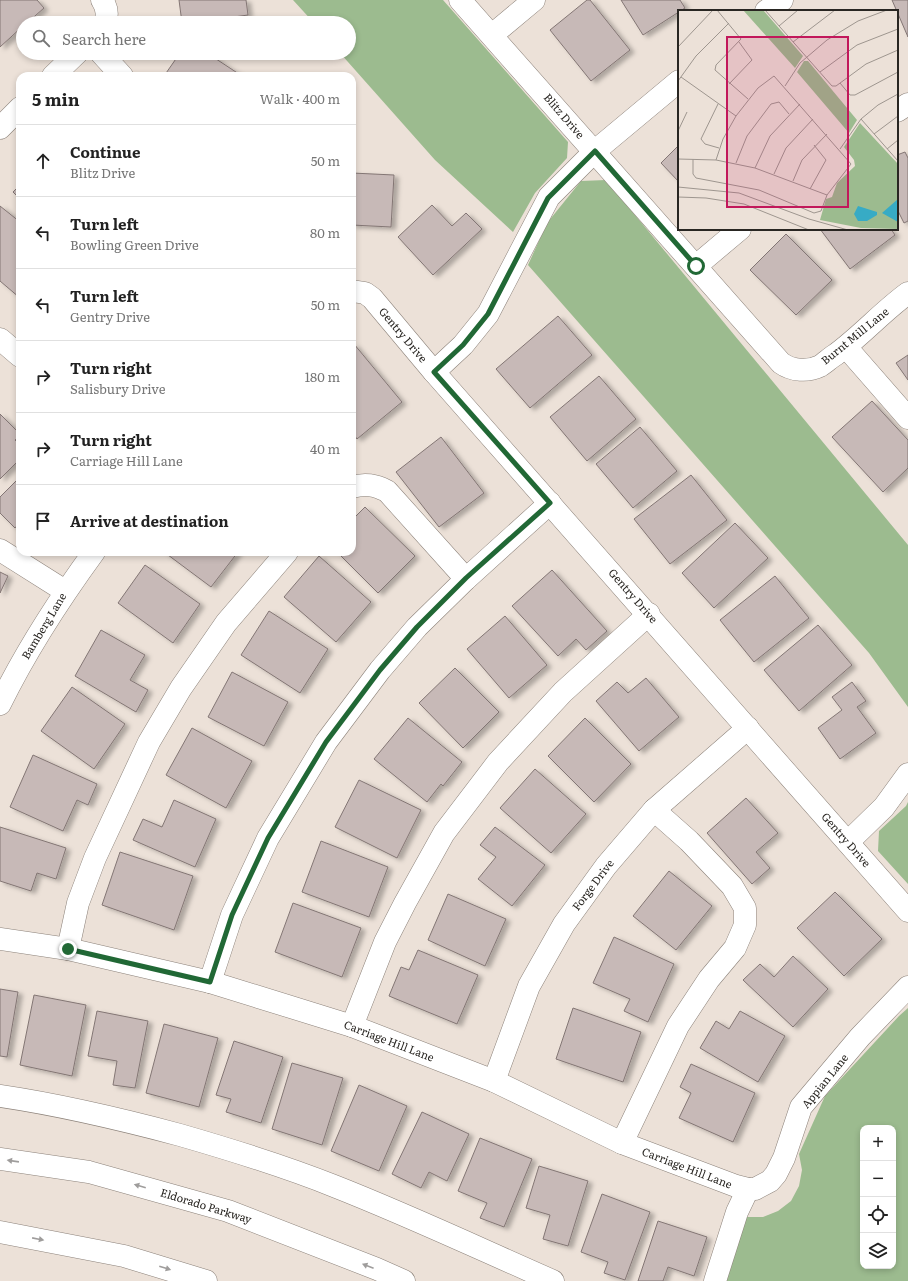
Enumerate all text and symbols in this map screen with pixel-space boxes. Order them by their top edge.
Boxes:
inset map [678,10,898,230]
search box [16,16,356,60]
icon: search [30,27,52,49]
text: Search here [62,27,146,50]
text: 5 min [32,86,80,111]
text: Walk · 400 m [260,89,340,108]
street label: Blitz Drive [541,89,589,142]
text: Continue [70,140,140,163]
icon: ahead [32,150,54,172]
text: 50 m [311,151,340,170]
text: Blitz Drive [70,163,135,182]
text: Turn left [70,212,139,235]
icon: left [32,222,54,244]
text: 80 m [310,223,340,242]
text: Bowling Green Drive [70,235,199,254]
route start [687,257,705,275]
text: Turn left [70,284,139,307]
icon: left [32,294,54,316]
text: 50 m [311,295,340,314]
street label: Gentry Drive [376,303,432,366]
street label: Burnt Mill Lane [817,303,892,368]
text: Gentry Drive [70,307,150,326]
text: Turn right [70,356,152,379]
icon: right [32,366,54,388]
text: 180 m [305,367,340,386]
text: Salisbury Drive [70,379,165,398]
text: Turn right [70,428,152,451]
icon: right [32,438,54,460]
text: 40 m [310,439,340,458]
text: Carriage Hill Lane [70,451,183,470]
text: Arrive at destination [70,509,229,532]
icon: arrive [32,510,54,532]
street label: Gentry Drive [606,565,662,626]
street label: Bamberg Lane [17,589,69,662]
street label: Gentry Drive [819,809,875,870]
street label: Forge Drive [568,855,617,913]
route end [59,940,77,958]
street label: Carriage Hill Lane [342,1015,437,1065]
street label: Appian Lane [797,1049,851,1111]
map controls [860,1125,896,1269]
button: + [860,1125,896,1161]
street label: Carriage Hill Lane [640,1142,735,1192]
one-way arrow [7,1158,19,1164]
button: − [860,1161,896,1197]
one-way arrow [134,1183,146,1189]
street label: Eldorado Parkway [159,1184,255,1227]
button: locate [860,1197,896,1233]
button: layers [860,1233,896,1269]
one-way arrow [32,1236,44,1242]
one-way arrow [362,1262,374,1268]
one-way arrow [159,1266,171,1272]

